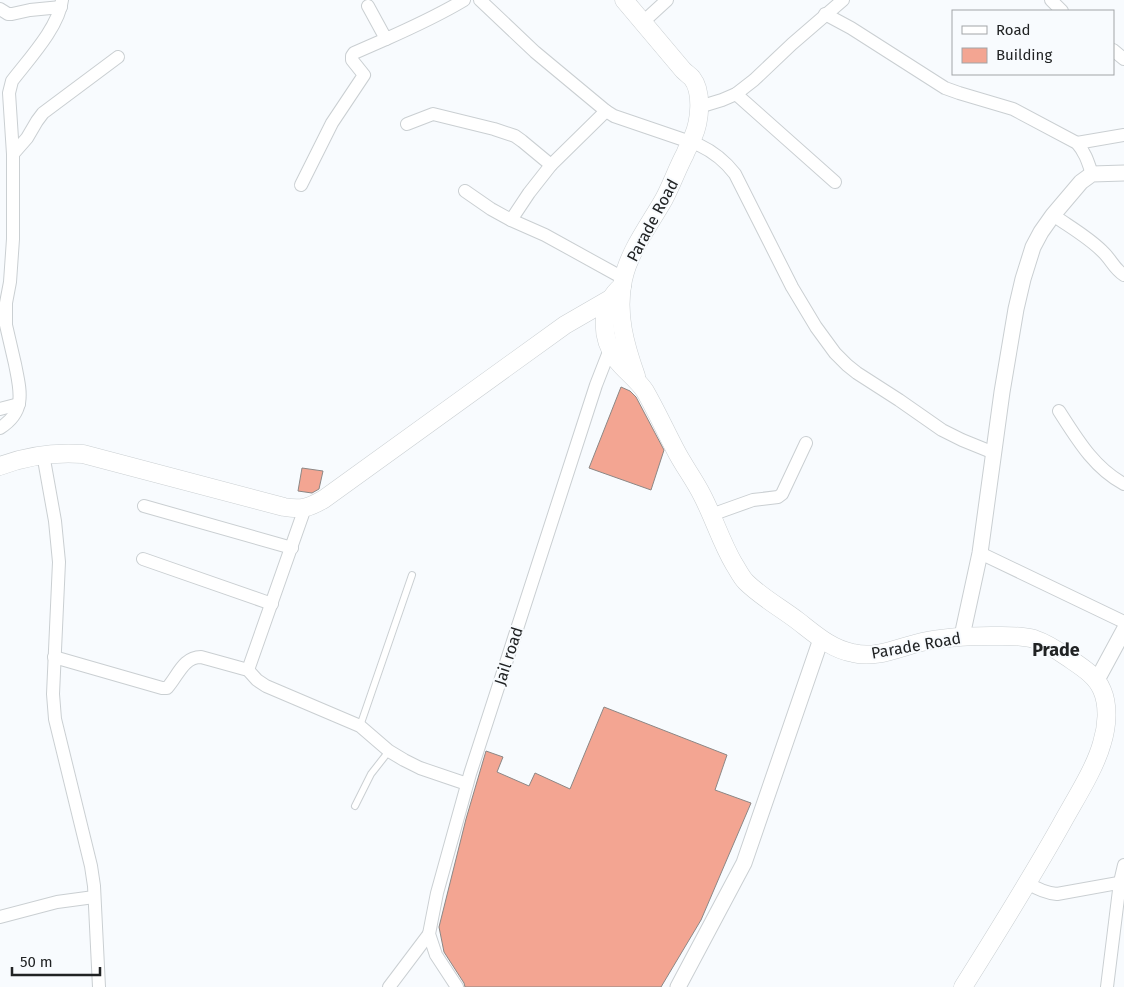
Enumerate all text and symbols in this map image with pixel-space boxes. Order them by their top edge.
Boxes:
legend [952,10,1114,75]
text: Road [996,21,1031,39]
text: Building [996,46,1052,64]
street label: Parade Road [623,176,682,265]
street label: Jail road [490,625,527,688]
street label: Parade Road [870,628,962,663]
district label: Prade [1032,639,1080,661]
scale bar [12,944,100,976]
text: 50 m [20,953,53,971]

